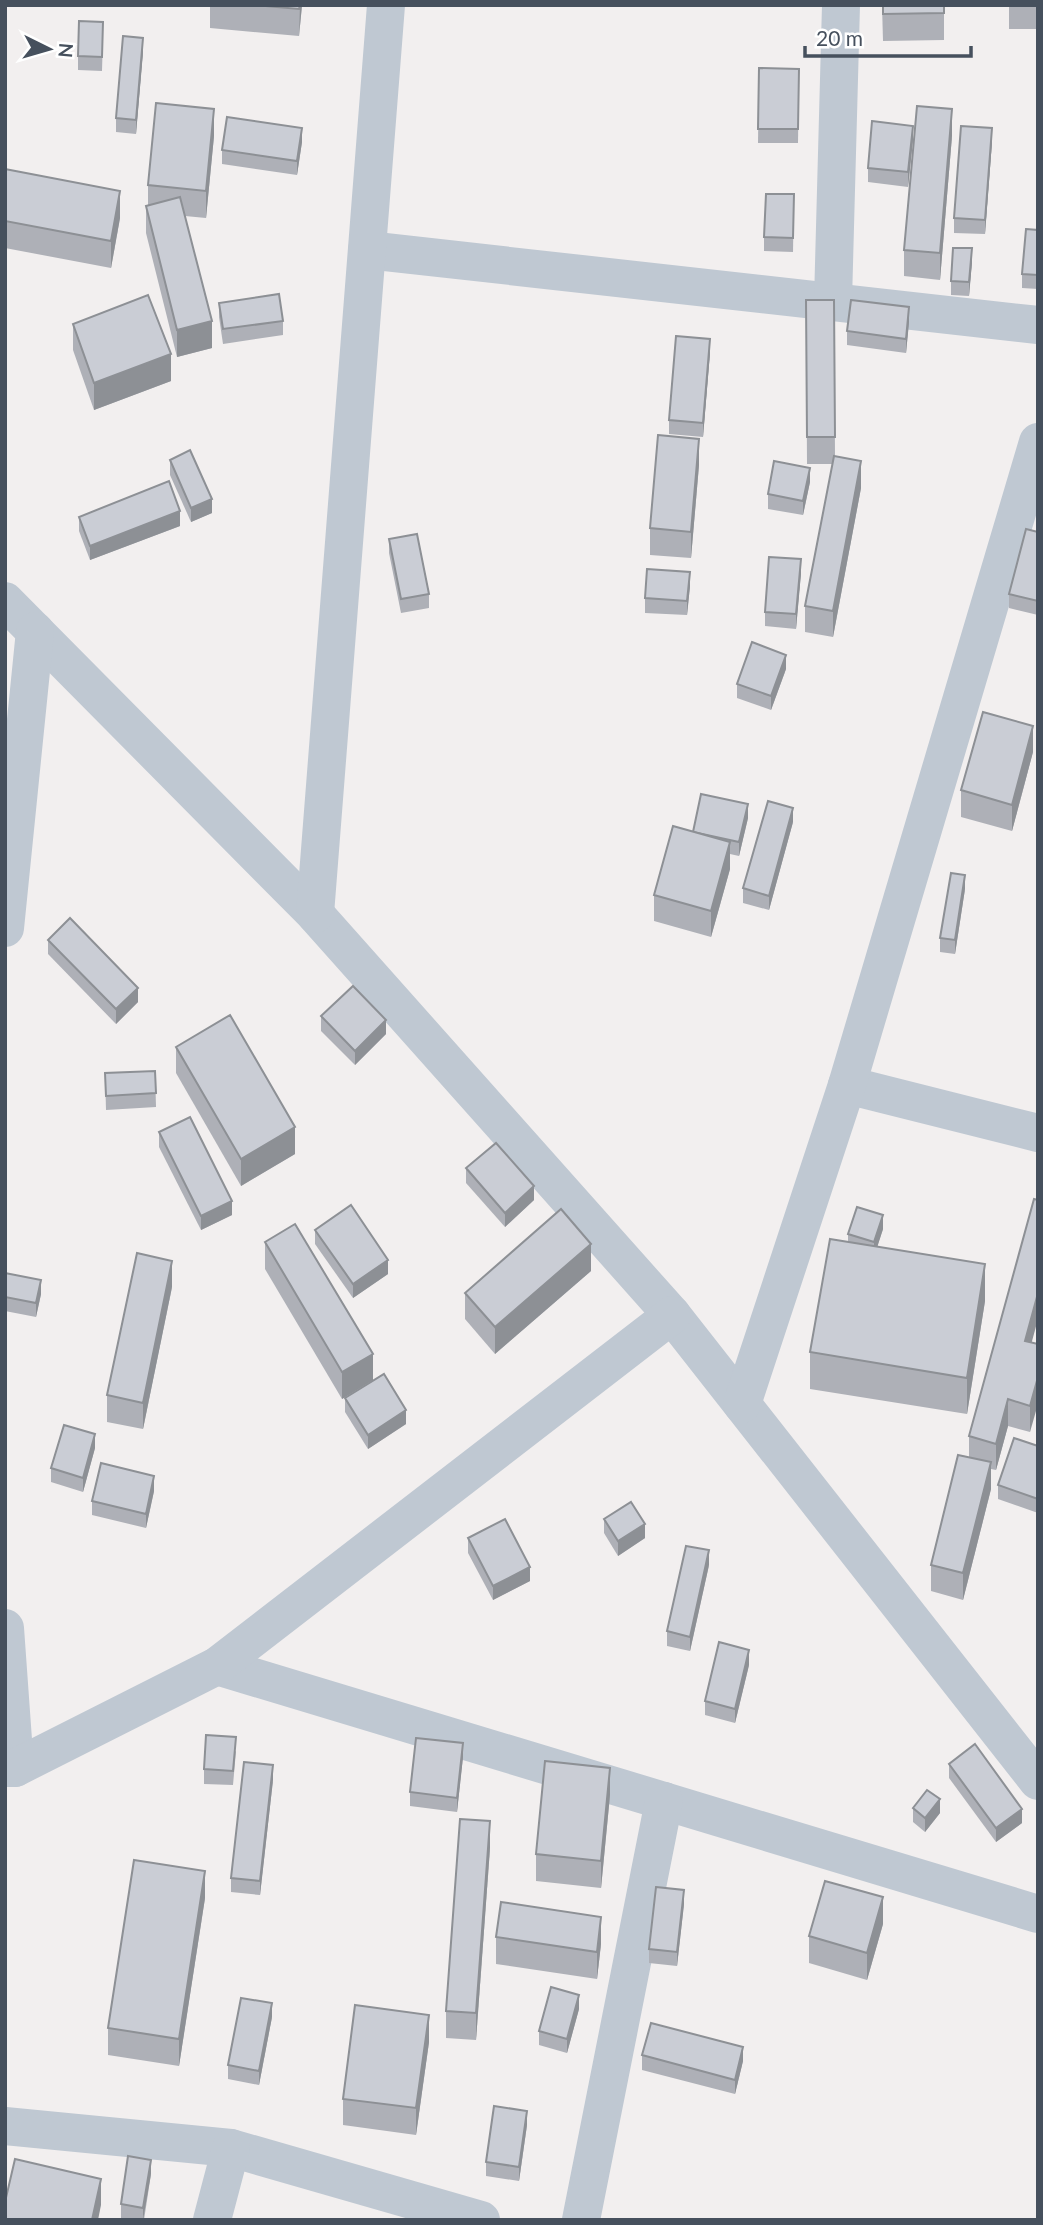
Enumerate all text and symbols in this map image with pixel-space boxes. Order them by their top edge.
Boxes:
north arrow [14,14,84,84]
scale bar [805,14,971,58]
text: 20 m [816,25,863,50]
text: N [54,42,79,59]

